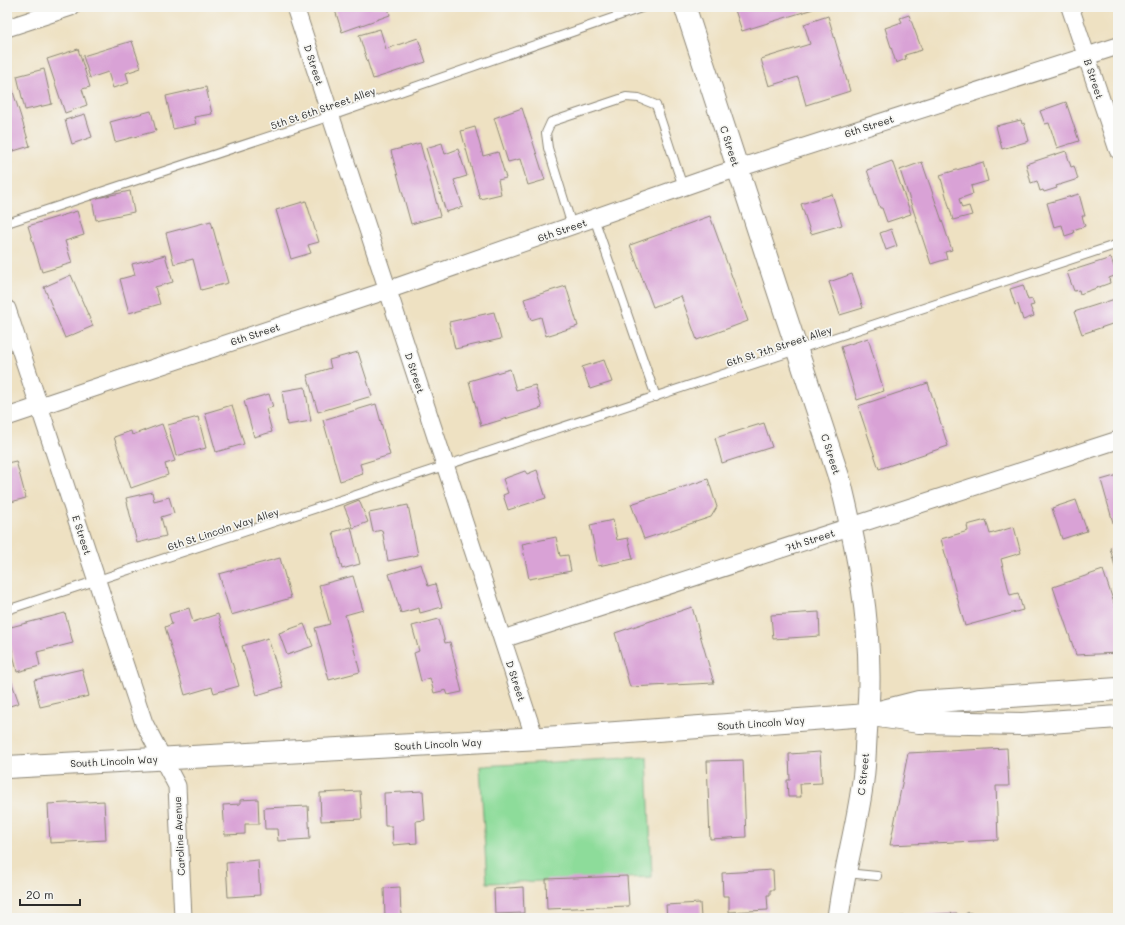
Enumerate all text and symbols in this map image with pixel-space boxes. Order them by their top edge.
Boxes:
street label: D Street [301,43,327,87]
street label: B Street [1081,57,1107,101]
street label: 5th St 6th Street Alley [269,83,377,133]
street label: 6th Street [843,111,895,141]
street label: C Street [717,124,743,168]
street label: 6th Street [536,215,588,245]
street label: 6th Street [229,319,281,349]
street label: 6th St 7th Street Alley [725,322,833,370]
street label: D Street [402,351,428,395]
street label: C Street [818,432,844,476]
street label: 6th St Lincoln Way Alley [166,504,280,554]
street label: E Street [69,513,95,557]
street label: 7th Street [784,526,836,554]
street label: D Street [503,659,529,703]
street label: South Lincoln Way [717,713,805,733]
street label: South Lincoln Way [394,735,482,753]
street label: South Lincoln Way [70,752,158,770]
street label: C Street [854,752,872,796]
street label: Caroline Avenue [170,796,188,876]
scale bar [20,881,80,907]
text: 20 m [26,886,54,902]

